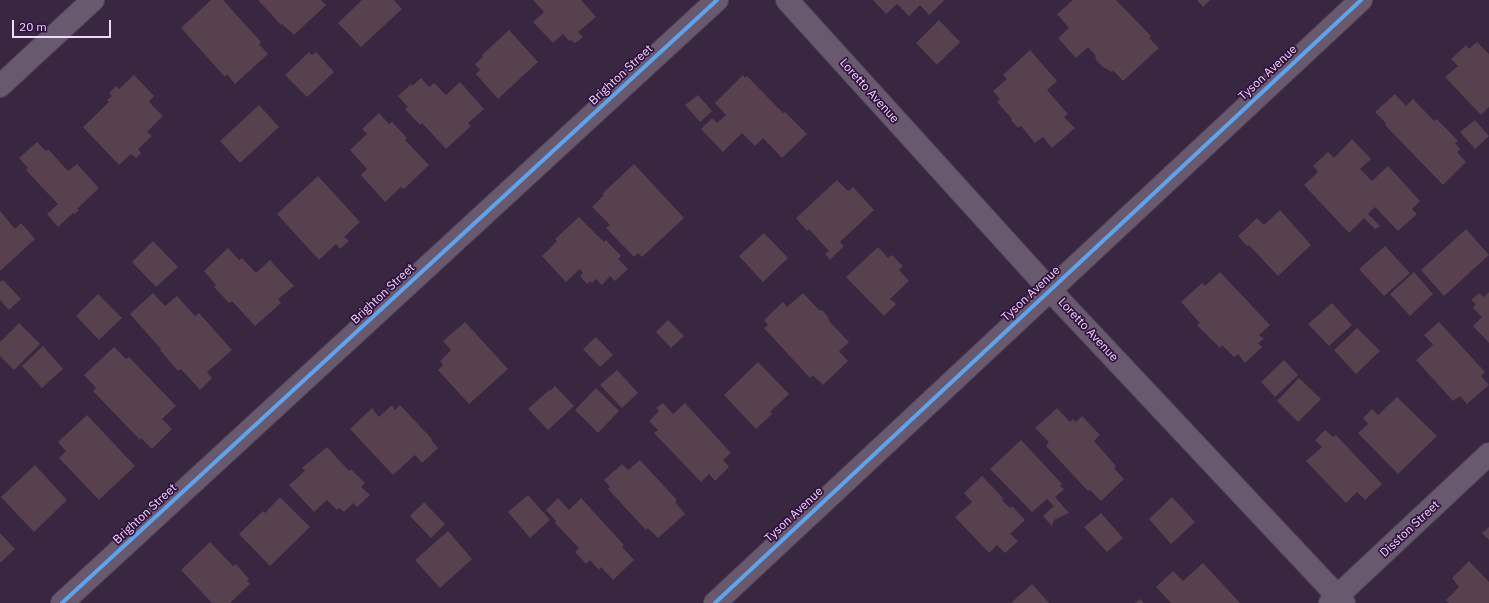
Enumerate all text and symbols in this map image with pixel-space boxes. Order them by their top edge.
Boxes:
scale bar [14,12,113,38]
text: 20 m [19,19,47,34]
street label: Brighton Street [586,42,656,108]
street label: Tyson Avenue [1236,42,1300,104]
street label: Loretto Avenue [836,56,902,126]
street label: Brighton Street [348,261,418,327]
street label: Tyson Avenue [999,263,1063,325]
street label: Loretto Avenue [1055,295,1121,365]
street label: Brighton Street [110,481,180,547]
street label: Tyson Avenue [762,484,826,546]
street label: Disston Street [1377,498,1443,560]

